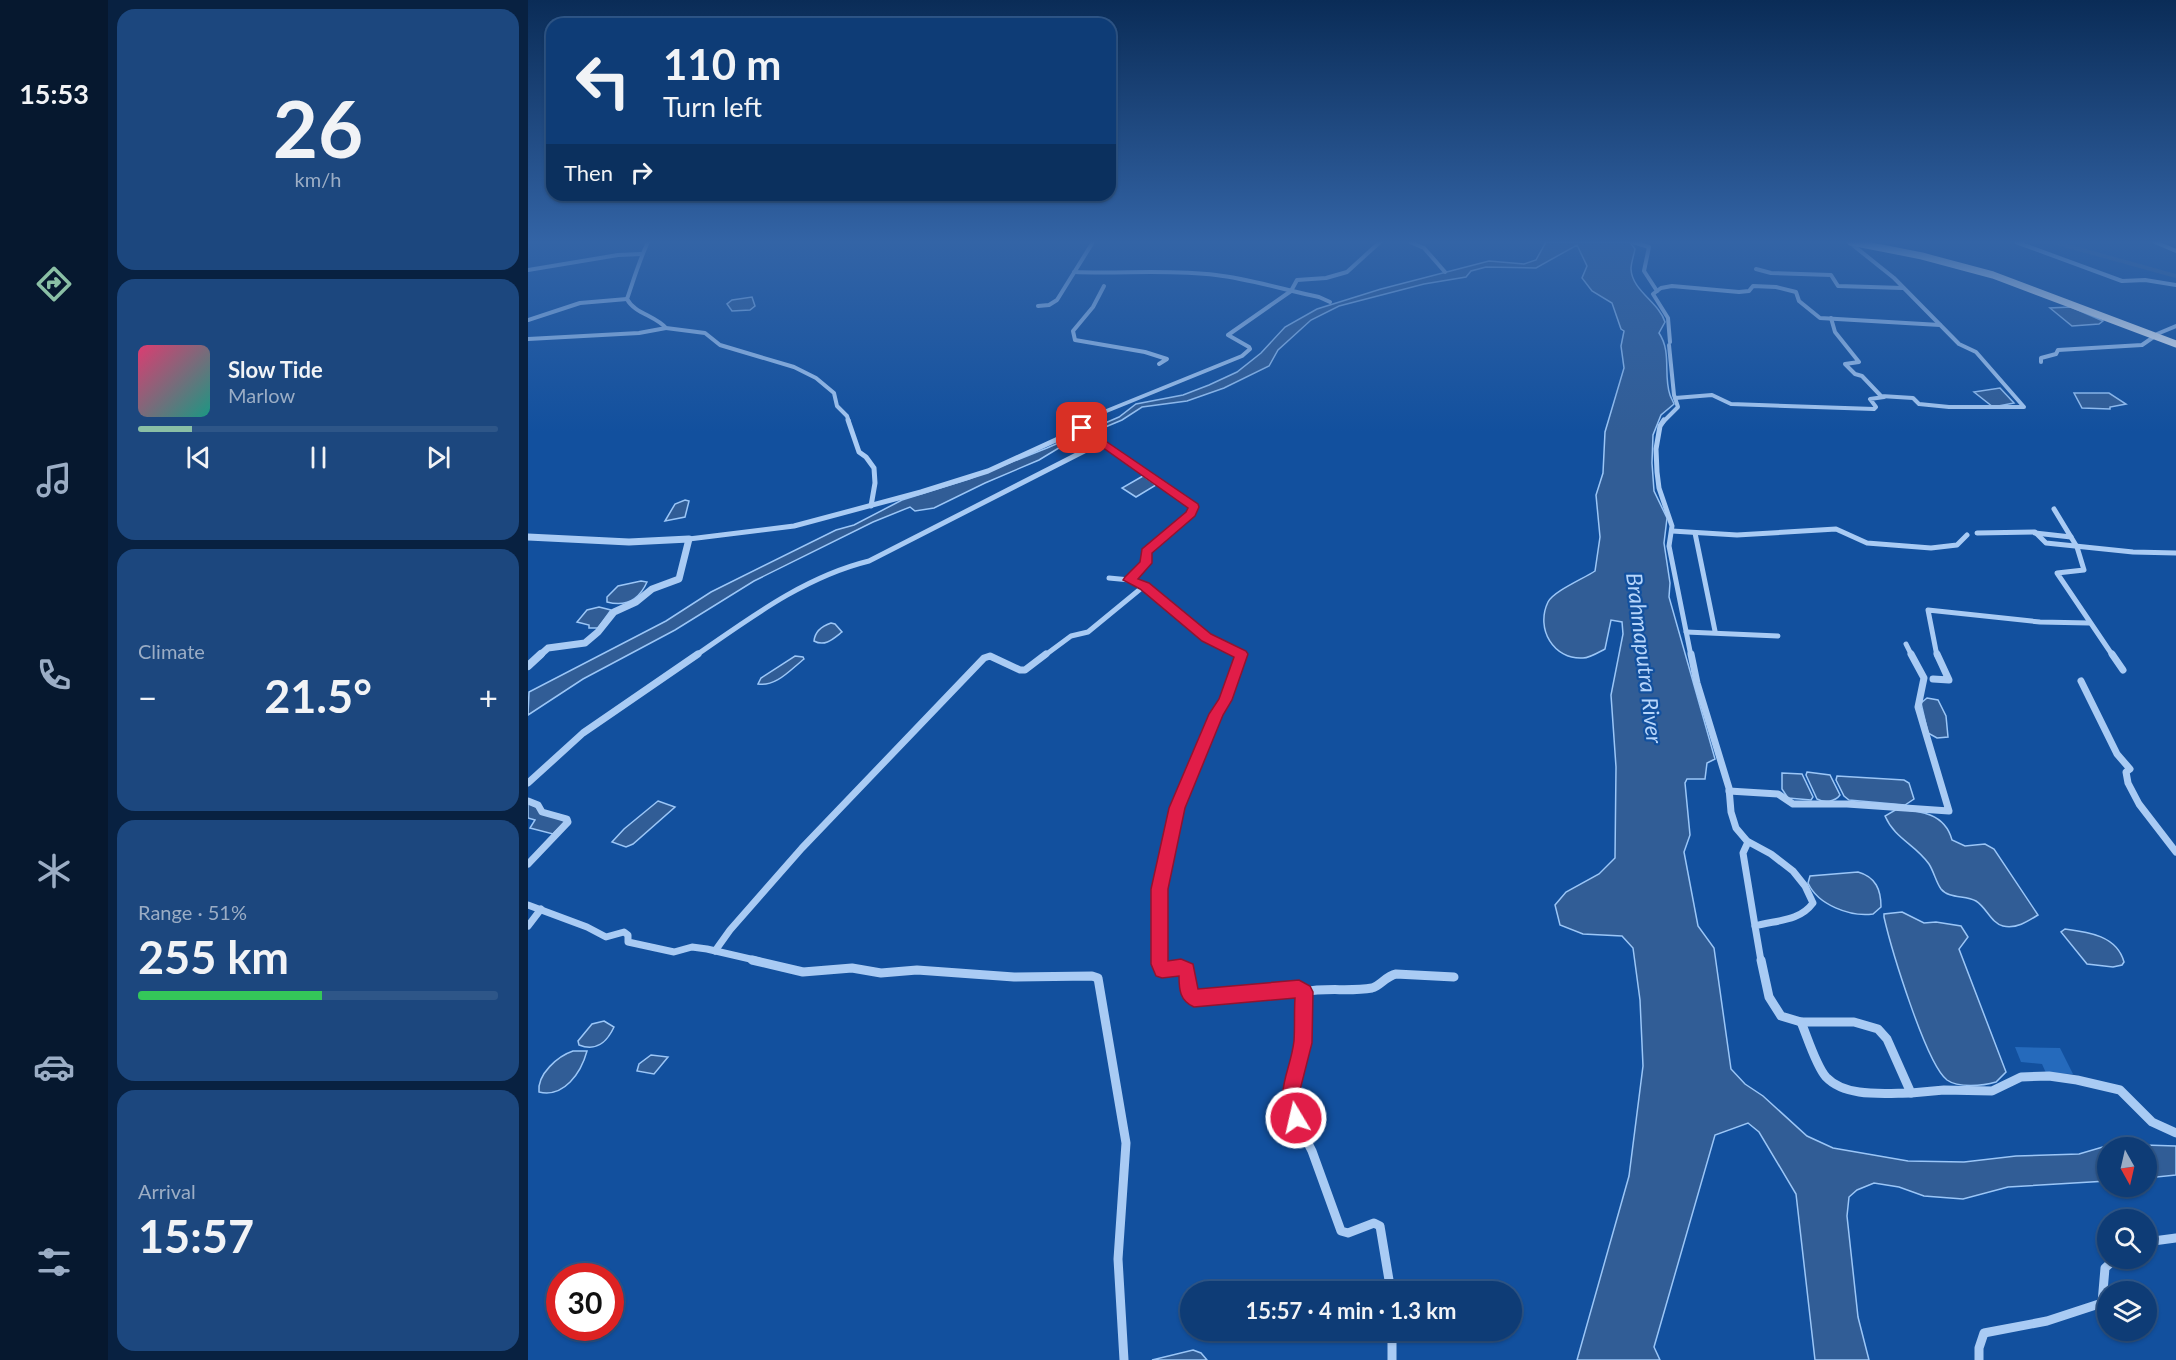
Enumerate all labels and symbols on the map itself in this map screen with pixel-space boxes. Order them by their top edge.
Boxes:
pin [1056,402,1107,453]
water label: Brahmaputra River [1621,571,1669,745]
position arrow [1264,1086,1328,1150]
north arrow [2097,1137,2157,1197]
speed limit sign: 30 [546,1263,624,1341]

